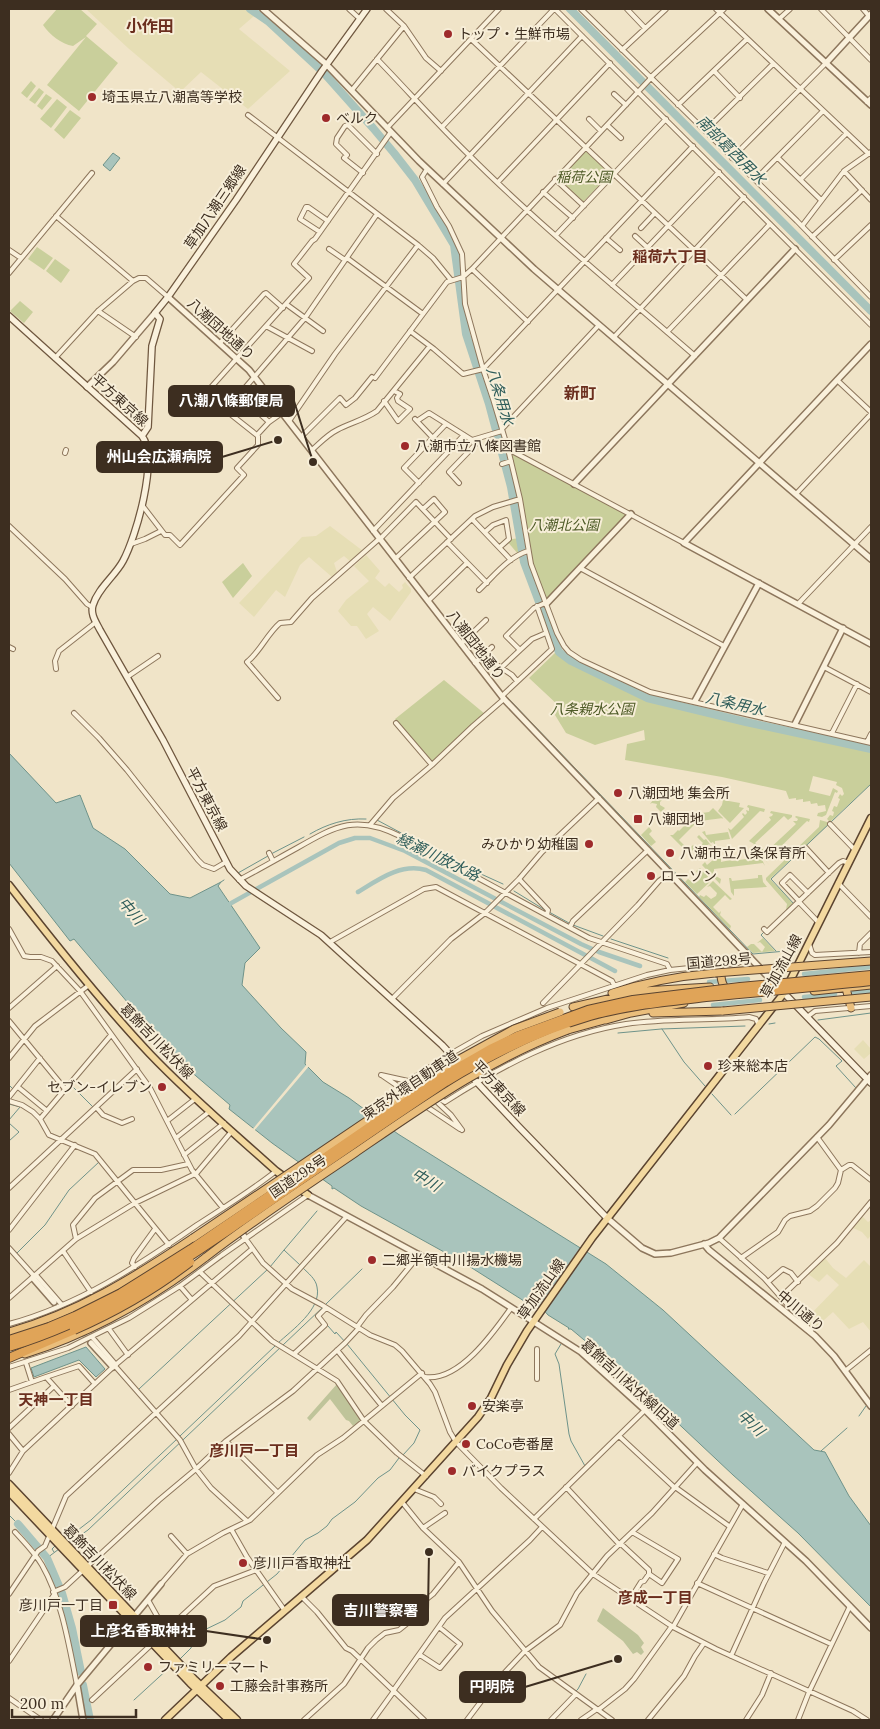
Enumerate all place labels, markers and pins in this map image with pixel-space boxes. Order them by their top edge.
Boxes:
place label: トップ・生鮮市場 [458,25,570,43]
marker: トップ・生鮮市場 [442,28,454,40]
place label: 埼玉県立八潮高等学校 [102,88,242,106]
marker: 埼玉県立八潮高等学校 [86,91,98,103]
place label: ベルク [336,109,378,127]
marker: ベルク [320,112,332,124]
callout: 八潮八條郵便局 [169,386,294,416]
place label: 八潮市立八條図書館 [415,437,541,455]
marker: 八潮市立八條図書館 [399,440,411,452]
callout: 州山会広瀬病院 [97,442,222,472]
place label: 八潮団地 集会所 [628,784,730,802]
marker: 八潮団地 集会所 [612,787,624,799]
place label: 八潮団地 [648,810,704,828]
marker: 八潮団地 [632,813,644,825]
place label: みひかり幼稚園 [481,835,579,853]
marker: みひかり幼稚園 [583,838,595,850]
place label: 八潮市立八条保育所 [680,844,806,862]
marker: 八潮市立八条保育所 [664,847,676,859]
place label: ローソン [661,867,717,885]
marker: ローソン [645,870,657,882]
place label: 珍来総本店 [718,1057,788,1075]
marker: 珍来総本店 [702,1060,714,1072]
place label: セブン-イレブン [47,1078,152,1096]
marker: セブン-イレブン [156,1081,168,1093]
place label: 二郷半領中川揚水機場 [382,1251,522,1269]
marker: 二郷半領中川揚水機場 [366,1254,378,1266]
place label: 安楽亭 [482,1397,524,1415]
marker: 安楽亭 [466,1400,478,1412]
place label: CoCo壱番屋 [476,1435,554,1453]
marker: CoCo壱番屋 [460,1438,472,1450]
place label: バイクプラス [462,1462,545,1480]
marker: バイクプラス [446,1465,458,1477]
place label: 彦川戸香取神社 [253,1554,351,1572]
marker: 彦川戸香取神社 [237,1557,249,1569]
callout: 吉川警察署 [333,1595,428,1625]
place label: 彦川戸一丁目 [19,1596,103,1614]
marker: 彦川戸一丁目 [107,1599,119,1611]
callout: 上彦名香取神社 [81,1616,206,1646]
place label: ファミリーマート [158,1658,270,1676]
marker: ファミリーマート [142,1661,154,1673]
callout: 円明院 [460,1672,525,1702]
place label: 工藤会計事務所 [230,1677,328,1695]
marker: 工藤会計事務所 [214,1680,226,1692]

